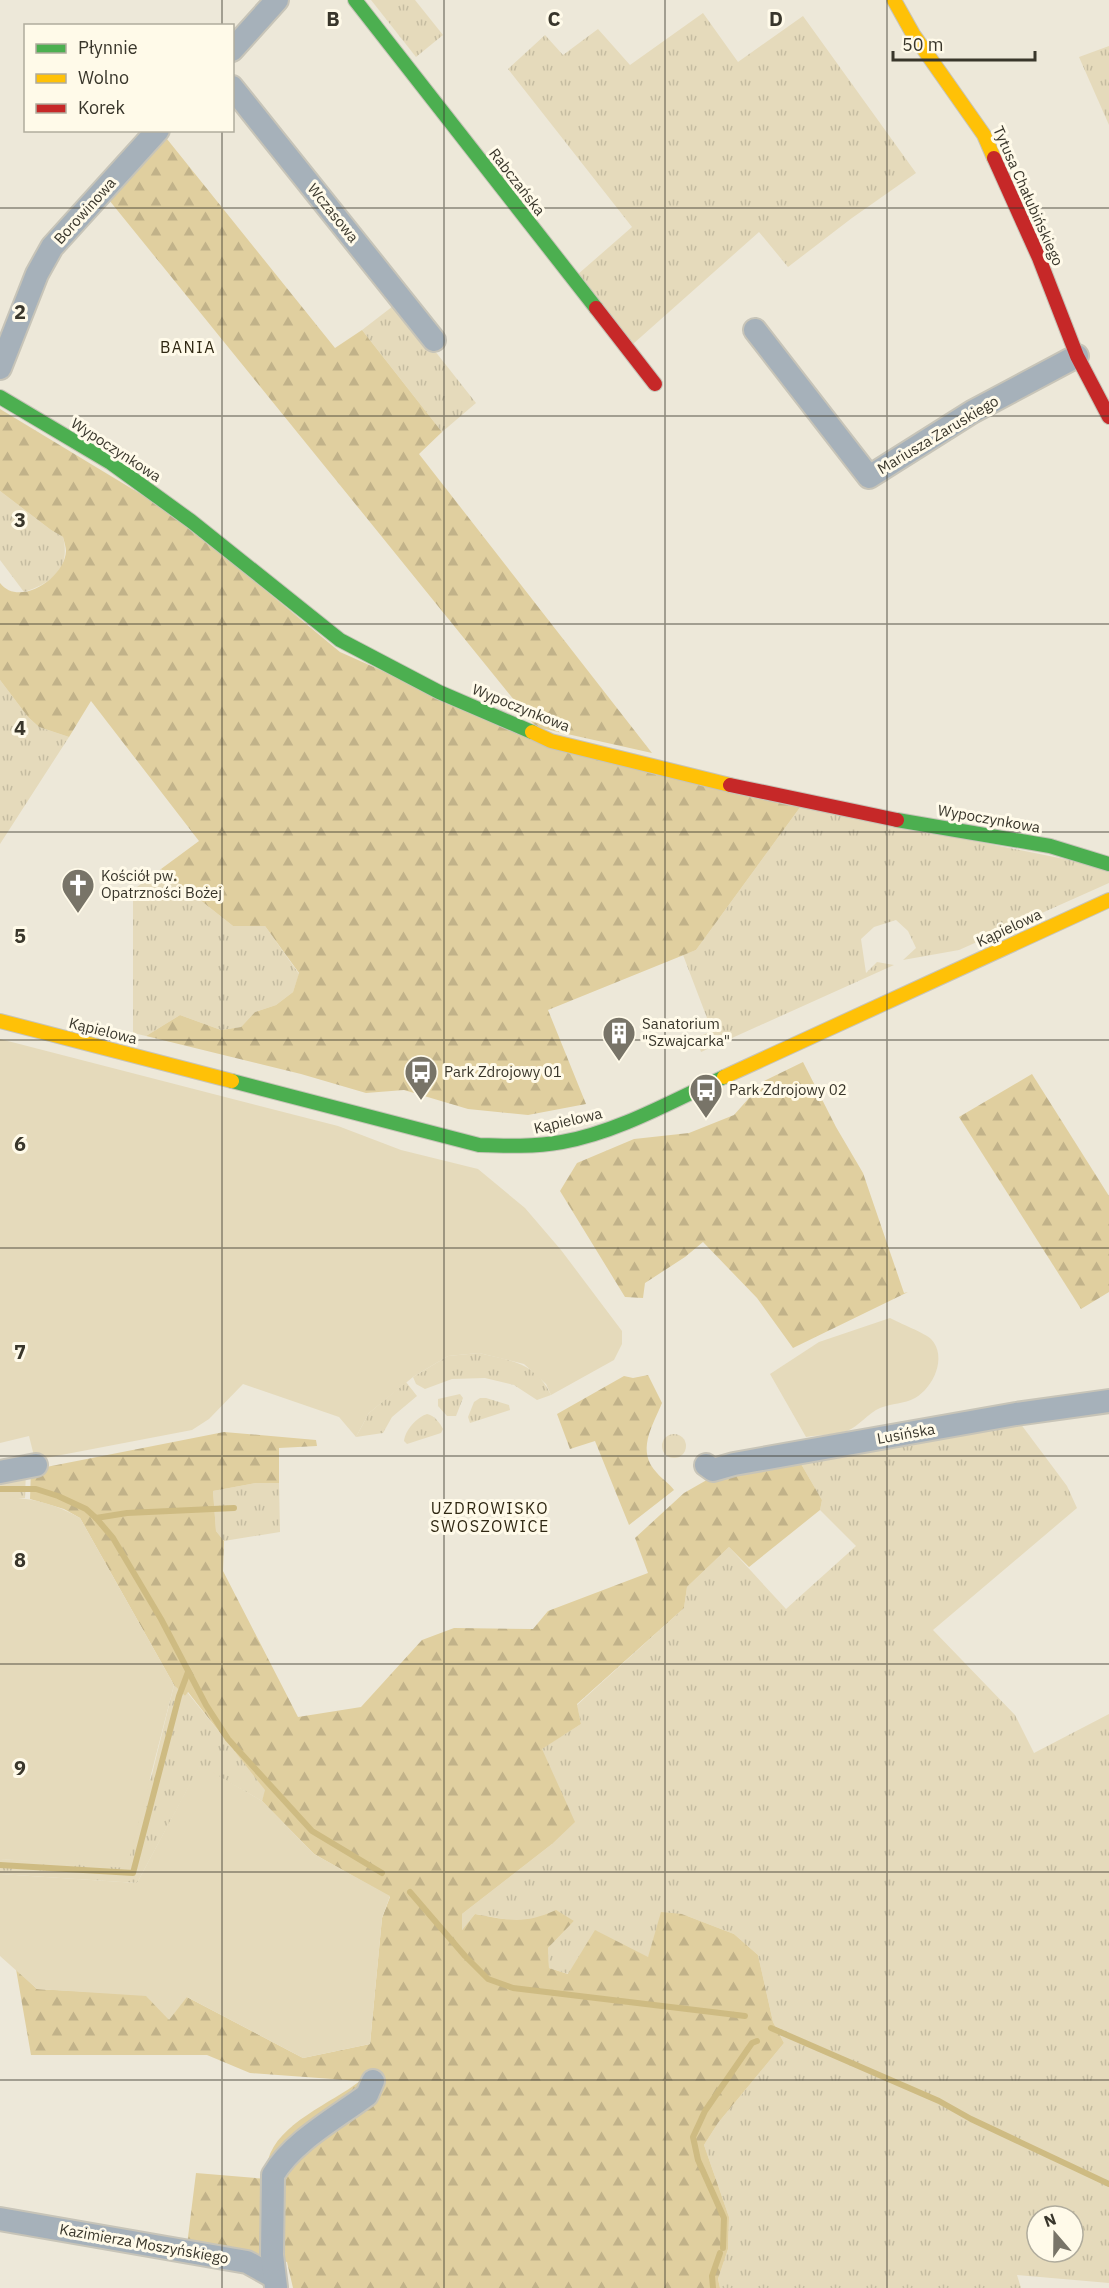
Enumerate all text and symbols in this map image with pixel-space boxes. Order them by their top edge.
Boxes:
text: B [326,5,340,32]
text: C [547,5,561,32]
text: D [769,5,783,32]
legend [24,24,234,132]
scale bar [893,24,1036,62]
text: 50 m [902,33,944,56]
text: Płynnie [78,36,138,59]
text: Wolno [78,66,129,89]
text: Korek [78,96,125,119]
street label: Tytusa Chałubińskiego [989,123,1068,269]
street label: Rabczańska [485,144,550,219]
street label: Borowinowa [50,173,120,248]
street label: Wczasowa [304,179,363,246]
text: 2 [14,298,26,325]
district label: BANIA [160,337,216,357]
street label: Mariusza Zaruskiego [874,391,1002,478]
street label: Wypoczynkowa [68,413,165,486]
text: 3 [14,506,26,533]
street label: Wypoczynkowa [469,679,573,736]
text: 4 [14,714,26,741]
street label: Wypoczynkowa [936,800,1042,837]
place label: Kościół pw. Opatrzności Bożej [101,866,222,902]
church icon: Kościół pw. Opatrzności Bożej [60,867,96,914]
street label: Kąpielowa [973,904,1044,951]
text: 5 [14,922,26,949]
street label: Kąpielowa [67,1013,139,1048]
place label: Sanatorium "Szwajcarka" [642,1014,730,1050]
building icon: Sanatorium "Szwajcarka" [601,1015,637,1062]
bus stop icon: Park Zdrojowy 01 [403,1054,439,1101]
place label: Park Zdrojowy 01 [444,1062,562,1081]
bus stop icon: Park Zdrojowy 02 [688,1072,724,1119]
place label: Park Zdrojowy 02 [729,1080,847,1099]
street label: Kąpielowa [532,1103,604,1138]
text: 6 [14,1130,26,1157]
text: 7 [14,1338,26,1365]
street label: Lusińska [875,1419,936,1448]
district label: UZDROWISKO SWOSZOWICE [430,1498,550,1536]
text: 8 [14,1546,26,1573]
text: 9 [14,1754,26,1781]
north arrow [1025,2204,1085,2264]
text: N [1041,2209,1059,2231]
street label: Kazimierza Moszyńskiego [58,2219,230,2268]

